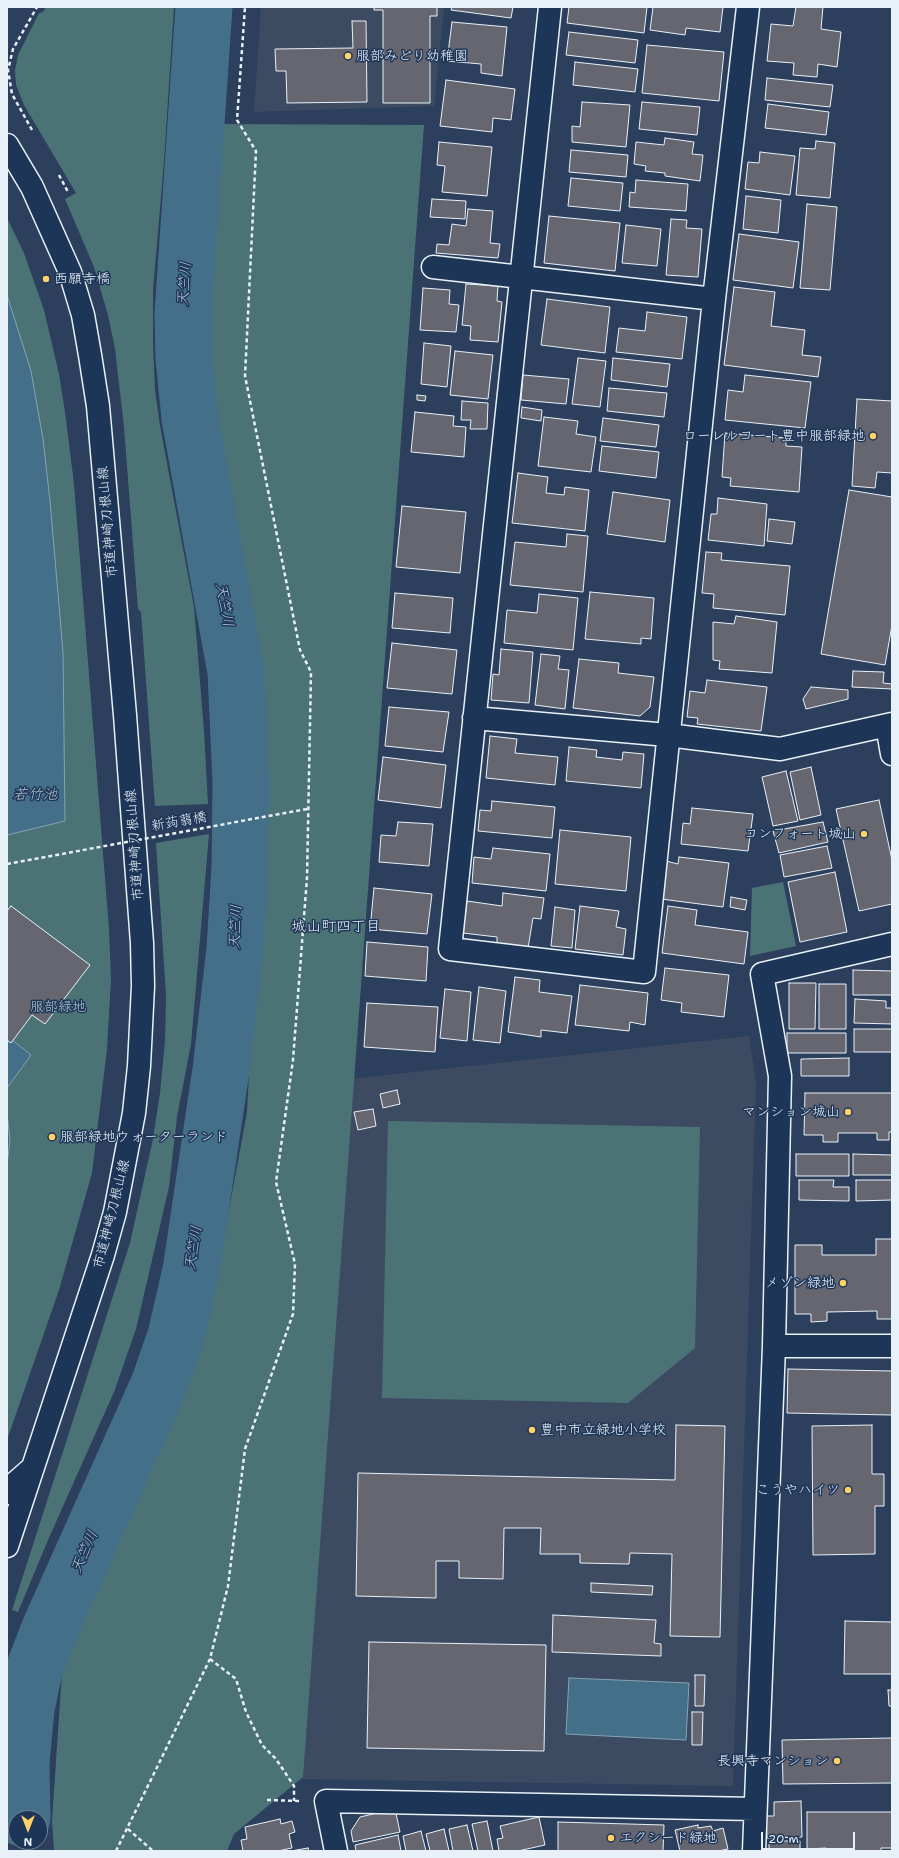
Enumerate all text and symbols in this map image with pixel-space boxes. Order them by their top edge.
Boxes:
place label: 服部みどり幼稚園 [356,48,468,64]
marker: 服部みどり幼稚園 [343,51,353,61]
water label: 天竺川 [174,261,196,307]
place label: 西願寺橋 [54,271,110,287]
marker: 西願寺橋 [41,274,51,284]
place label: ローレルコート豊中服部緑地 [683,428,865,444]
marker: ローレルコート豊中服部緑地 [868,431,878,441]
street label: 市道神崎刀根山線 [95,465,121,579]
water label: 天竺川 [211,581,237,629]
water label: 若竹池 [13,786,57,804]
street label: 市道神崎刀根山線 [123,789,147,901]
street label: 新蒟蒻橋 [150,809,208,835]
place label: コンフォート城山 [744,826,856,842]
marker: コンフォート城山 [859,829,869,839]
water label: 天竺川 [226,904,246,950]
district label: 城山町四丁目 [291,918,381,936]
park label: 服部緑地 [30,999,86,1015]
place label: マンション城山 [742,1104,840,1120]
marker: マンション城山 [843,1107,853,1117]
place label: 服部緑地ウォーターランド [60,1129,228,1145]
marker: 服部緑地ウォーターランド [47,1132,57,1142]
street label: 市道神崎刀根山線 [90,1158,134,1270]
water label: 天竺川 [182,1224,206,1272]
place label: メゾン緑地 [765,1275,835,1291]
marker: メゾン緑地 [838,1278,848,1288]
place label: 豊中市立緑地小学校 [540,1422,666,1438]
marker: 豊中市立緑地小学校 [527,1425,537,1435]
place label: こうやハイツ [756,1482,840,1498]
marker: こうやハイツ [843,1485,853,1495]
water label: 天竺川 [68,1528,102,1576]
place label: 長興寺マンション [717,1753,829,1769]
marker: 長興寺マンション [832,1756,842,1766]
north arrow [8,1810,48,1850]
scale bar [763,1824,857,1850]
place label: エクシード緑地 [619,1830,717,1846]
text: 20 m [768,1831,799,1847]
marker: エクシード緑地 [606,1833,616,1843]
text: N [24,1834,32,1849]

